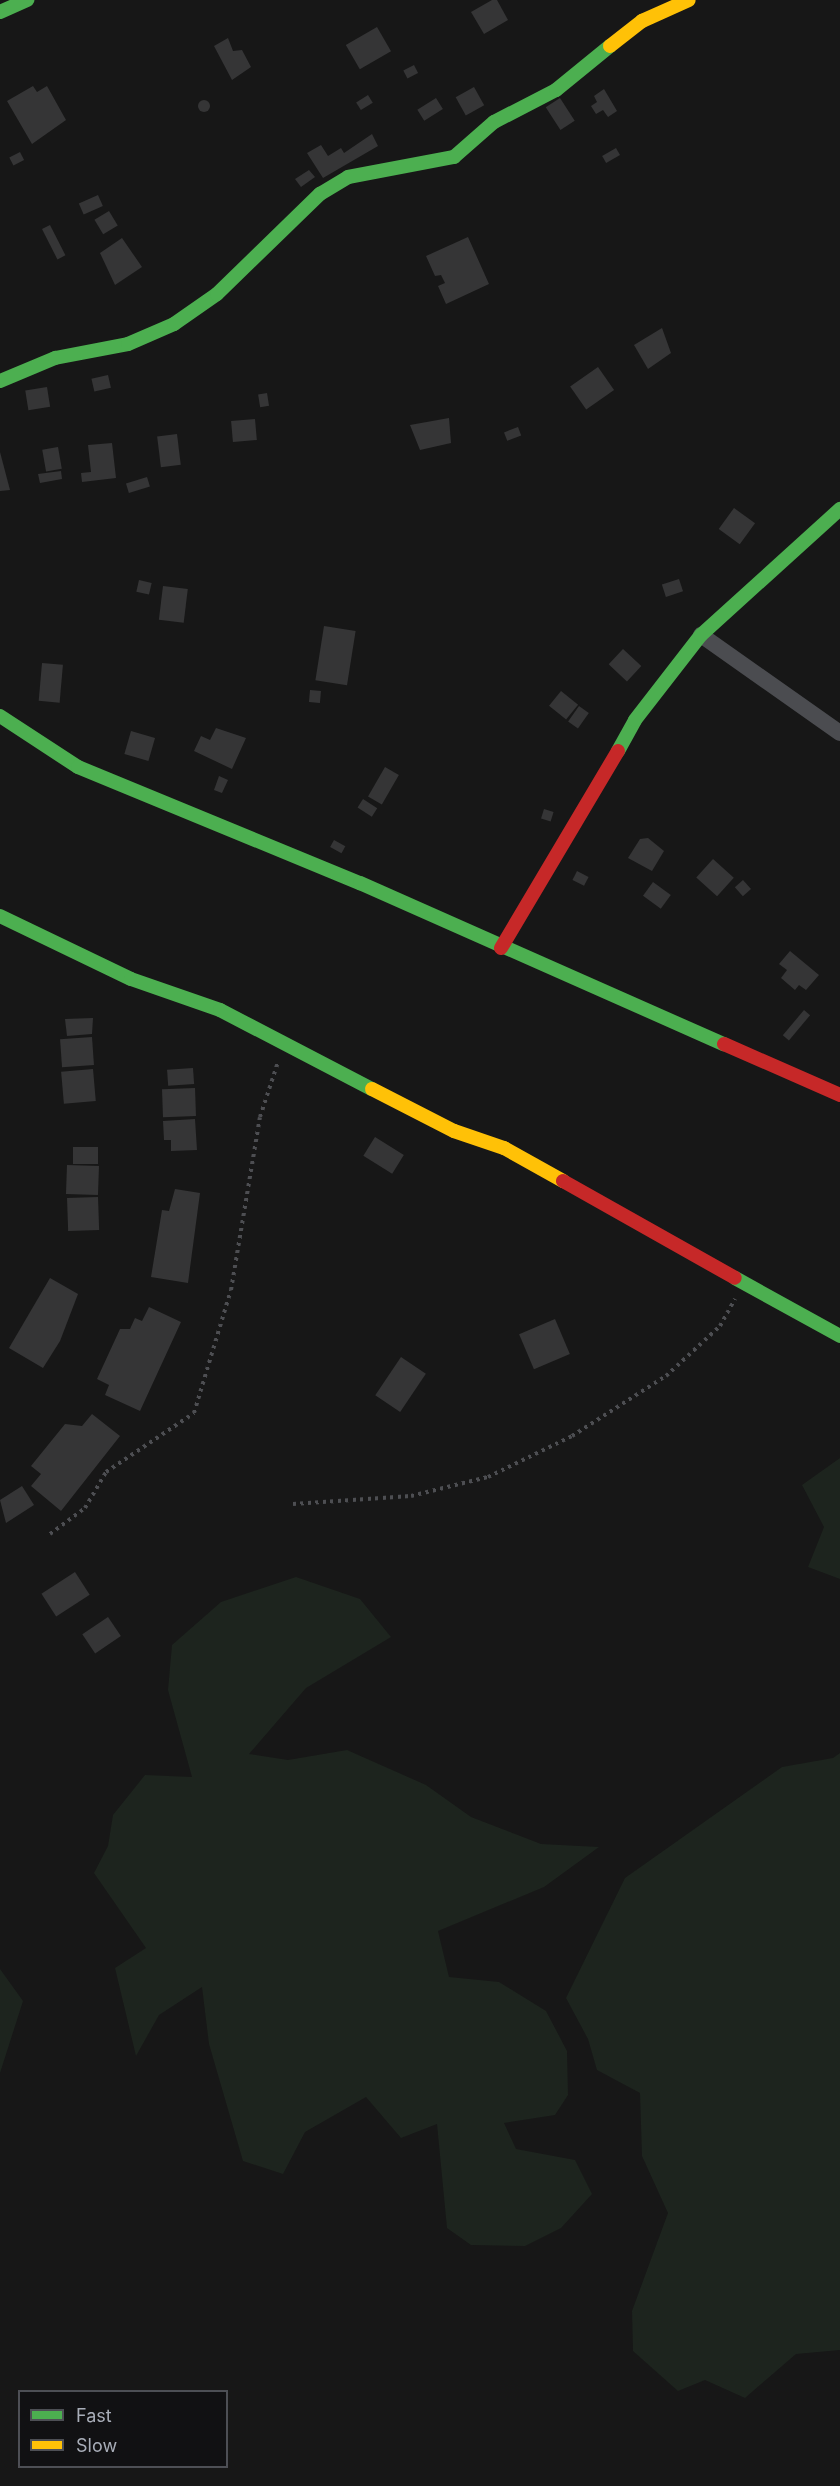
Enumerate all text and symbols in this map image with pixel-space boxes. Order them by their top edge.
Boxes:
legend [18,2390,228,2468]
text: Fast [76,2405,112,2426]
text: Slow [76,2435,117,2456]

